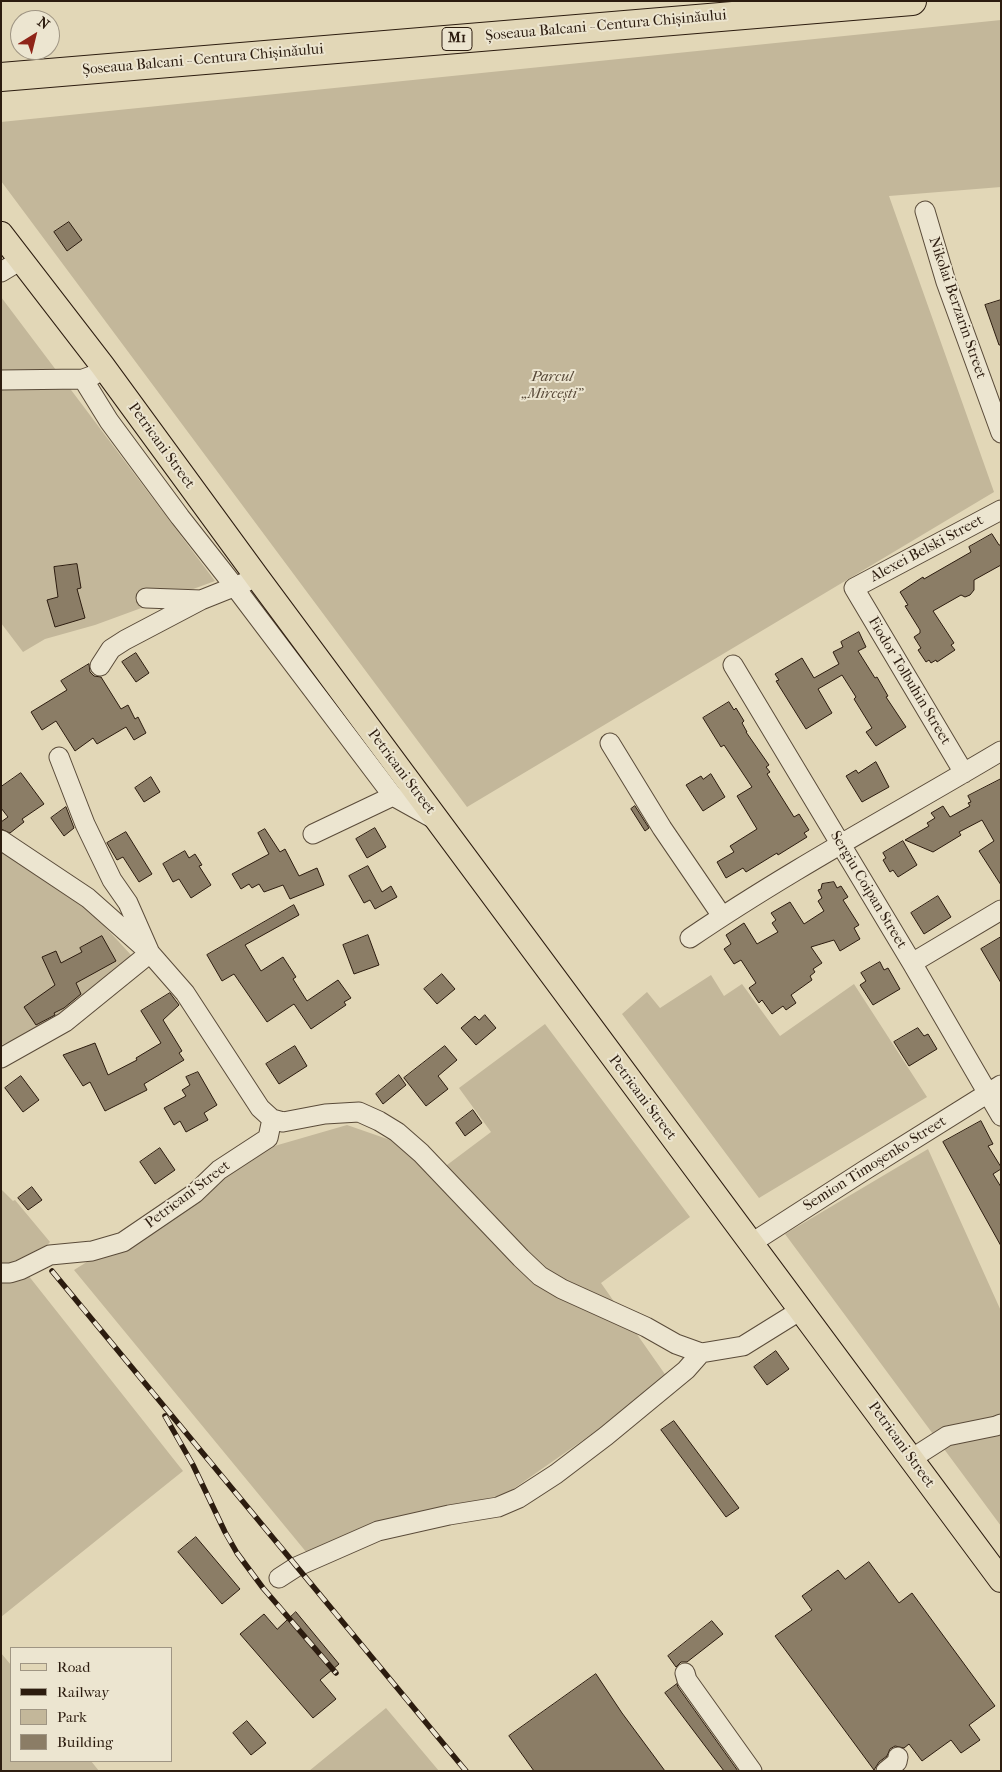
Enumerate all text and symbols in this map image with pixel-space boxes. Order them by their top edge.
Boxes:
street label: Șoseaua Balcani - Centura Chișinăului [485,6,727,46]
north arrow [10,10,60,60]
text: N [34,13,53,33]
road number: M1 [442,28,472,50]
street label: Șoseaua Balcani - Centura Chișinăului [82,40,324,80]
street label: Nikolai Berzarin Street [924,235,990,381]
park label: Parcul „Mircești” [522,368,582,403]
street label: Petricani Street [124,400,198,492]
street label: Alexei Belski Street [867,512,987,586]
street label: Fiodor Tolbuhin Street [864,614,954,748]
street label: Petricani Street [363,726,439,818]
street label: Sergiu Coipan Street [826,828,910,952]
street label: Petricani Street [604,1052,680,1144]
street label: Semion Timoșenko Street [800,1113,950,1215]
street label: Petricani Street [142,1157,234,1233]
street label: Petricani Street [864,1399,938,1491]
legend [10,1647,172,1762]
text: Road [57,1658,90,1676]
text: Railway [57,1683,109,1701]
text: Park [57,1708,87,1726]
text: Building [57,1733,113,1751]

